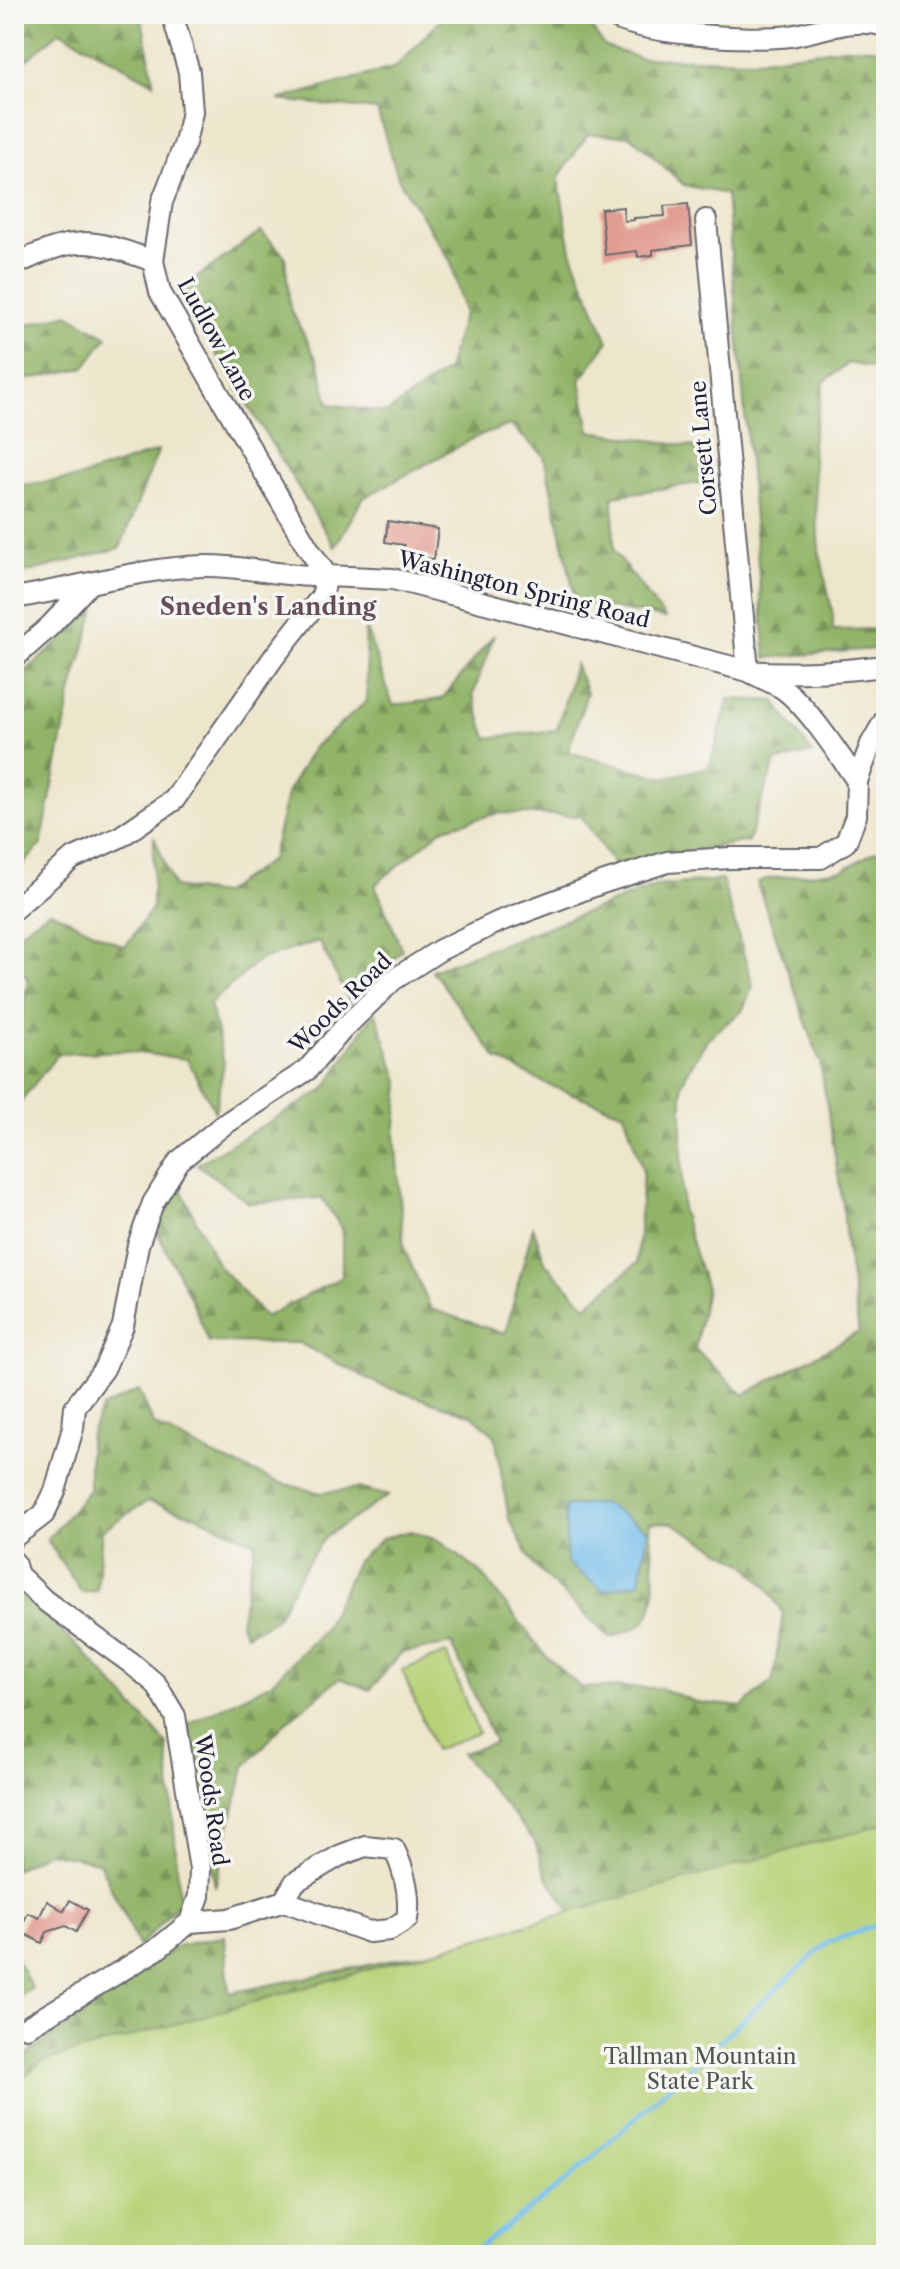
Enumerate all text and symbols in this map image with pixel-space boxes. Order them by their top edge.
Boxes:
street label: Ludlow Lane [172,273,261,405]
street label: Corsett Lane [684,379,723,516]
street label: Washington Spring Road [394,545,652,634]
district label: Sneden's Landing [160,592,377,621]
street label: Woods Road [283,948,397,1060]
street label: Woods Road [189,1732,234,1868]
park label: Tallman Mountain State Park [603,2043,797,2095]

